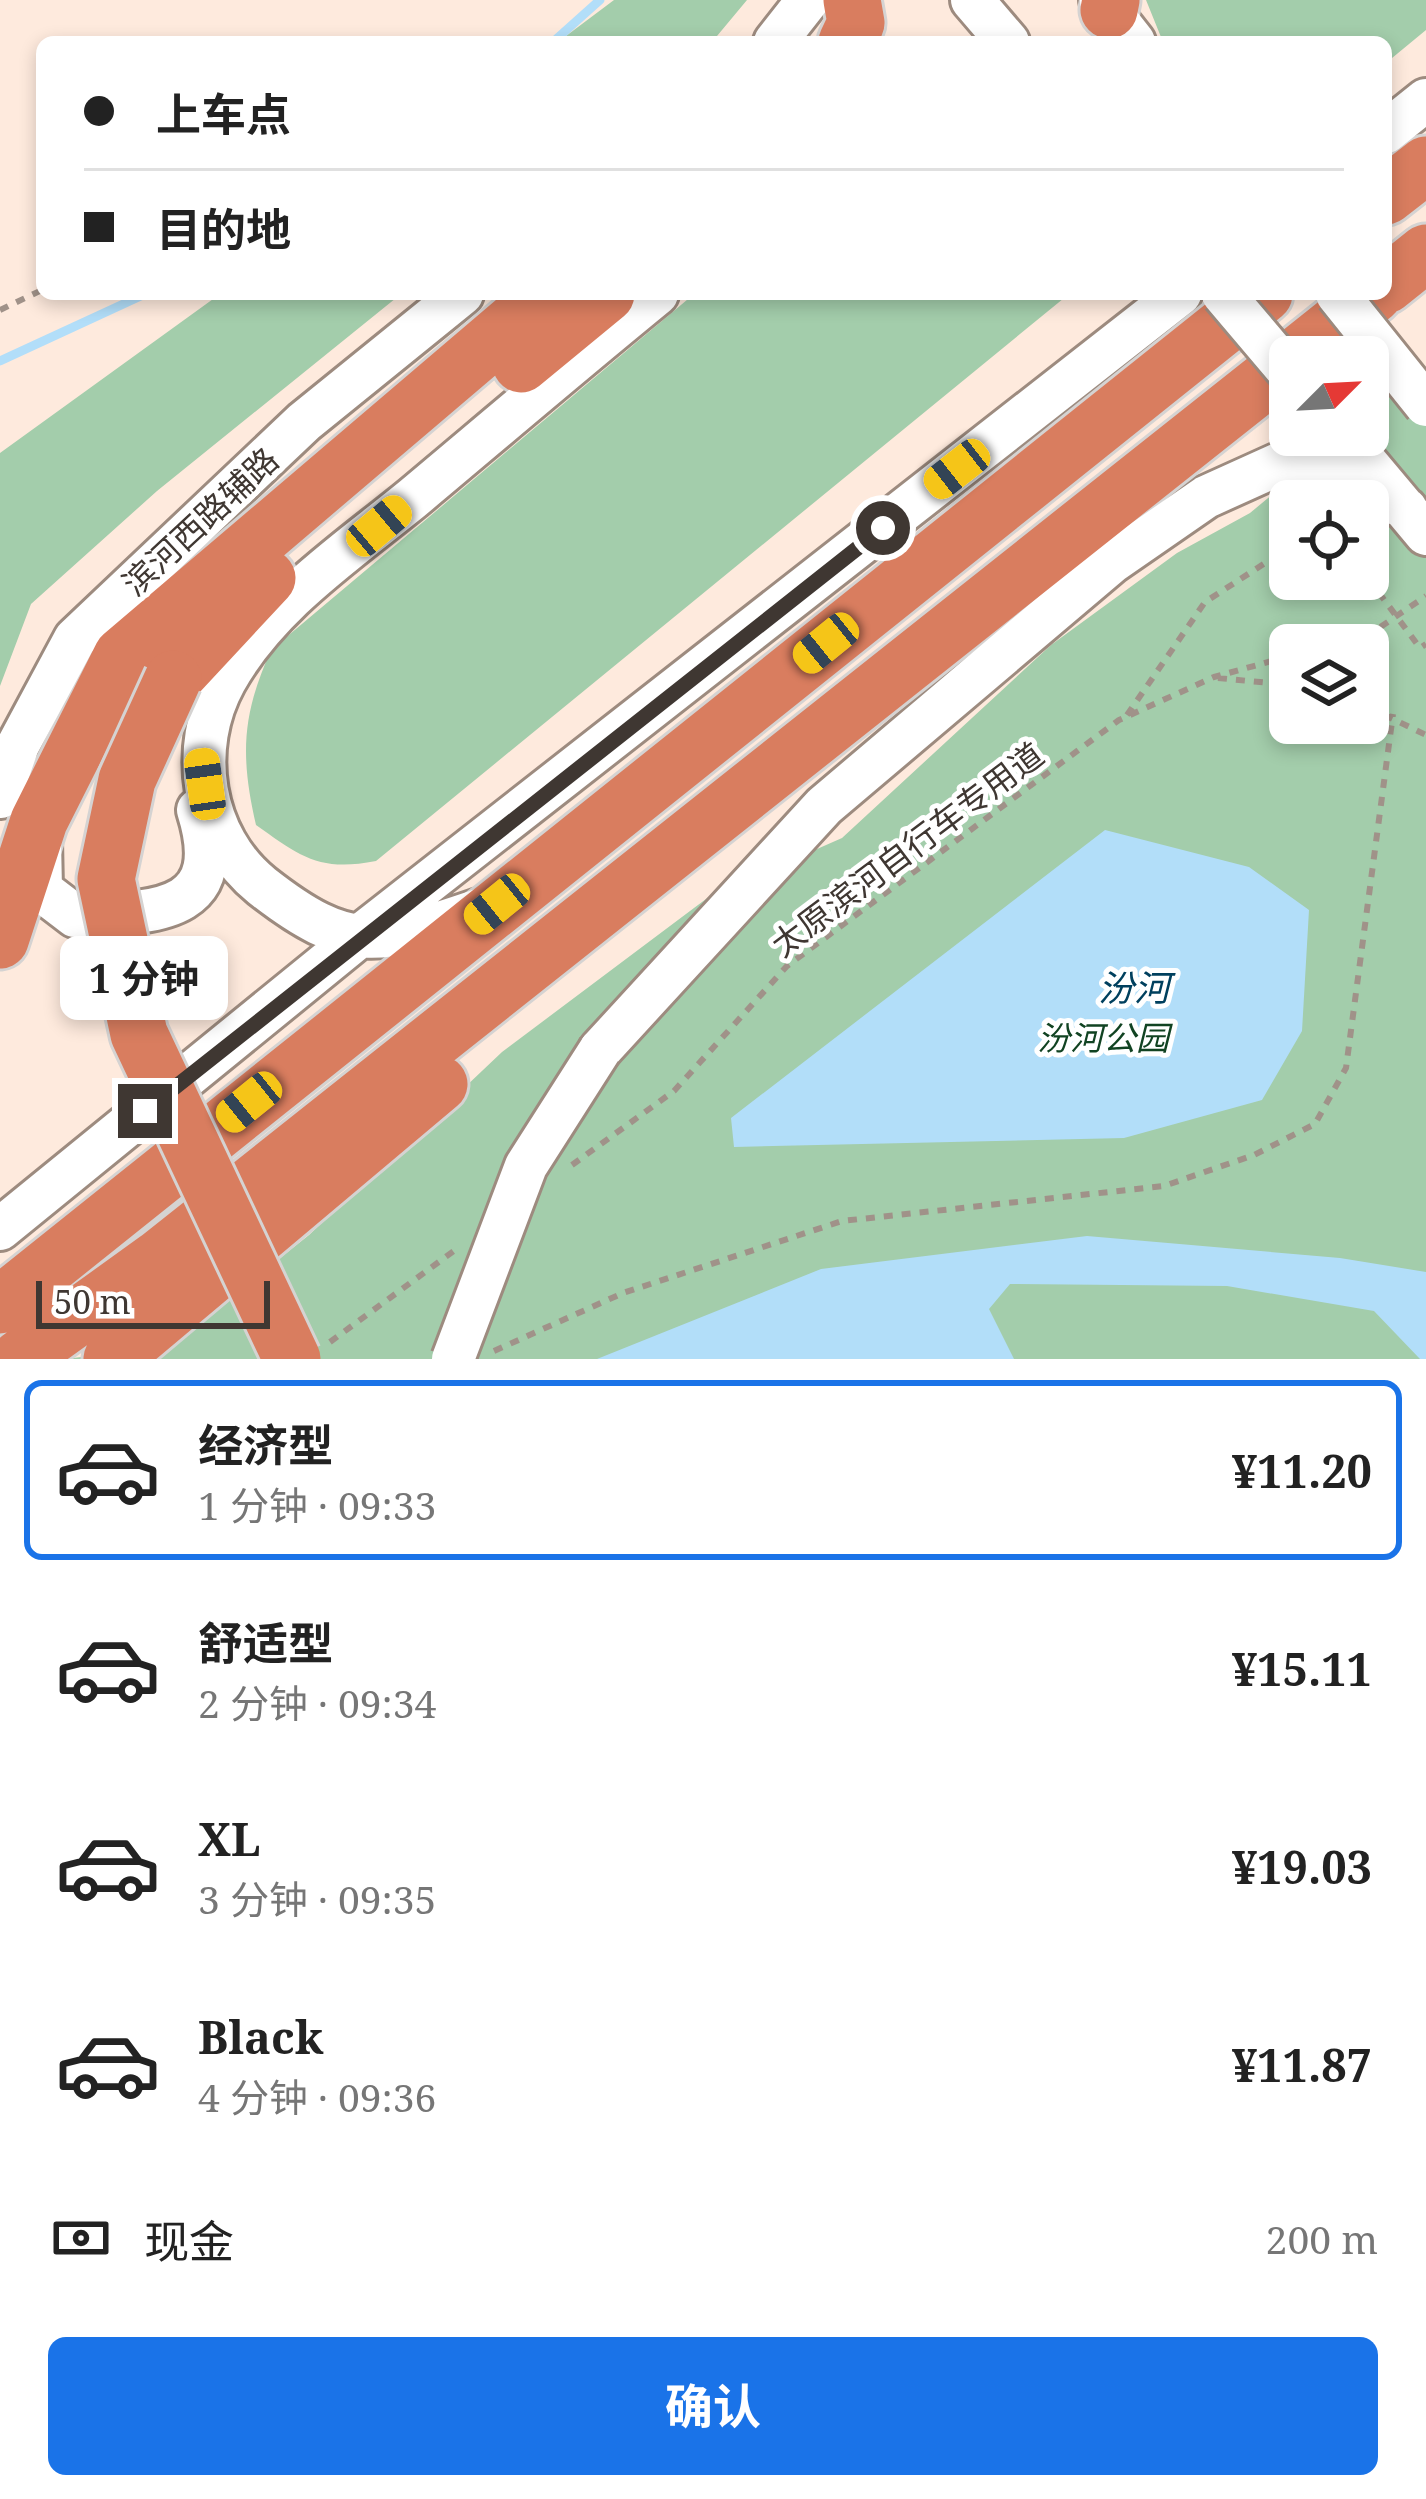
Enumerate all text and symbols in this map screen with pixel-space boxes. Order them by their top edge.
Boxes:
text: 上车点 [156,83,291,144]
text: 目的地 [156,198,291,259]
north arrow [1269,336,1389,456]
map controls [1269,336,1389,744]
car [918,433,996,505]
street label: 滨河西路辅路 [112,437,288,605]
button: locate [1269,480,1389,600]
car [340,489,418,563]
route start [856,501,910,555]
car [787,606,865,680]
button: layers [1269,624,1389,744]
street label: 太原滨河自行车专用道 [762,732,1052,966]
car [182,746,228,822]
car [458,867,536,941]
callout: 1 分钟 [61,937,229,1021]
text: 1 分钟 [89,951,199,1004]
water label: 汾河 [1098,963,1176,1012]
park label: 汾河公园 [1037,1015,1173,1060]
car [210,1065,288,1139]
route end [118,1084,172,1138]
scale bar [36,1275,270,1328]
text: 50 m [54,1279,131,1324]
text: 经济型 [198,1414,333,1475]
icon: car [54,1416,162,1524]
text: ¥11.20 [1232,1440,1372,1501]
text: 1 分钟 · 09:33 [198,1478,436,1531]
text: 舒适型 [198,1612,333,1673]
icon: car [54,1614,162,1722]
text: ¥15.11 [1232,1638,1372,1699]
text: 2 分钟 · 09:34 [198,1676,436,1729]
text: XL [198,1808,260,1869]
icon: car [54,1812,162,1920]
text: ¥19.03 [1232,1836,1372,1897]
text: 3 分钟 · 09:35 [198,1872,436,1925]
text: Black [198,2006,323,2067]
icon: car [54,2010,162,2118]
text: ¥11.87 [1232,2034,1372,2095]
text: 4 分钟 · 09:36 [198,2070,436,2123]
icon: cash [48,2205,114,2271]
text: 现金 [144,2210,234,2271]
text: 200 m [1266,2212,1378,2265]
button: 确认 [48,2337,1378,2475]

